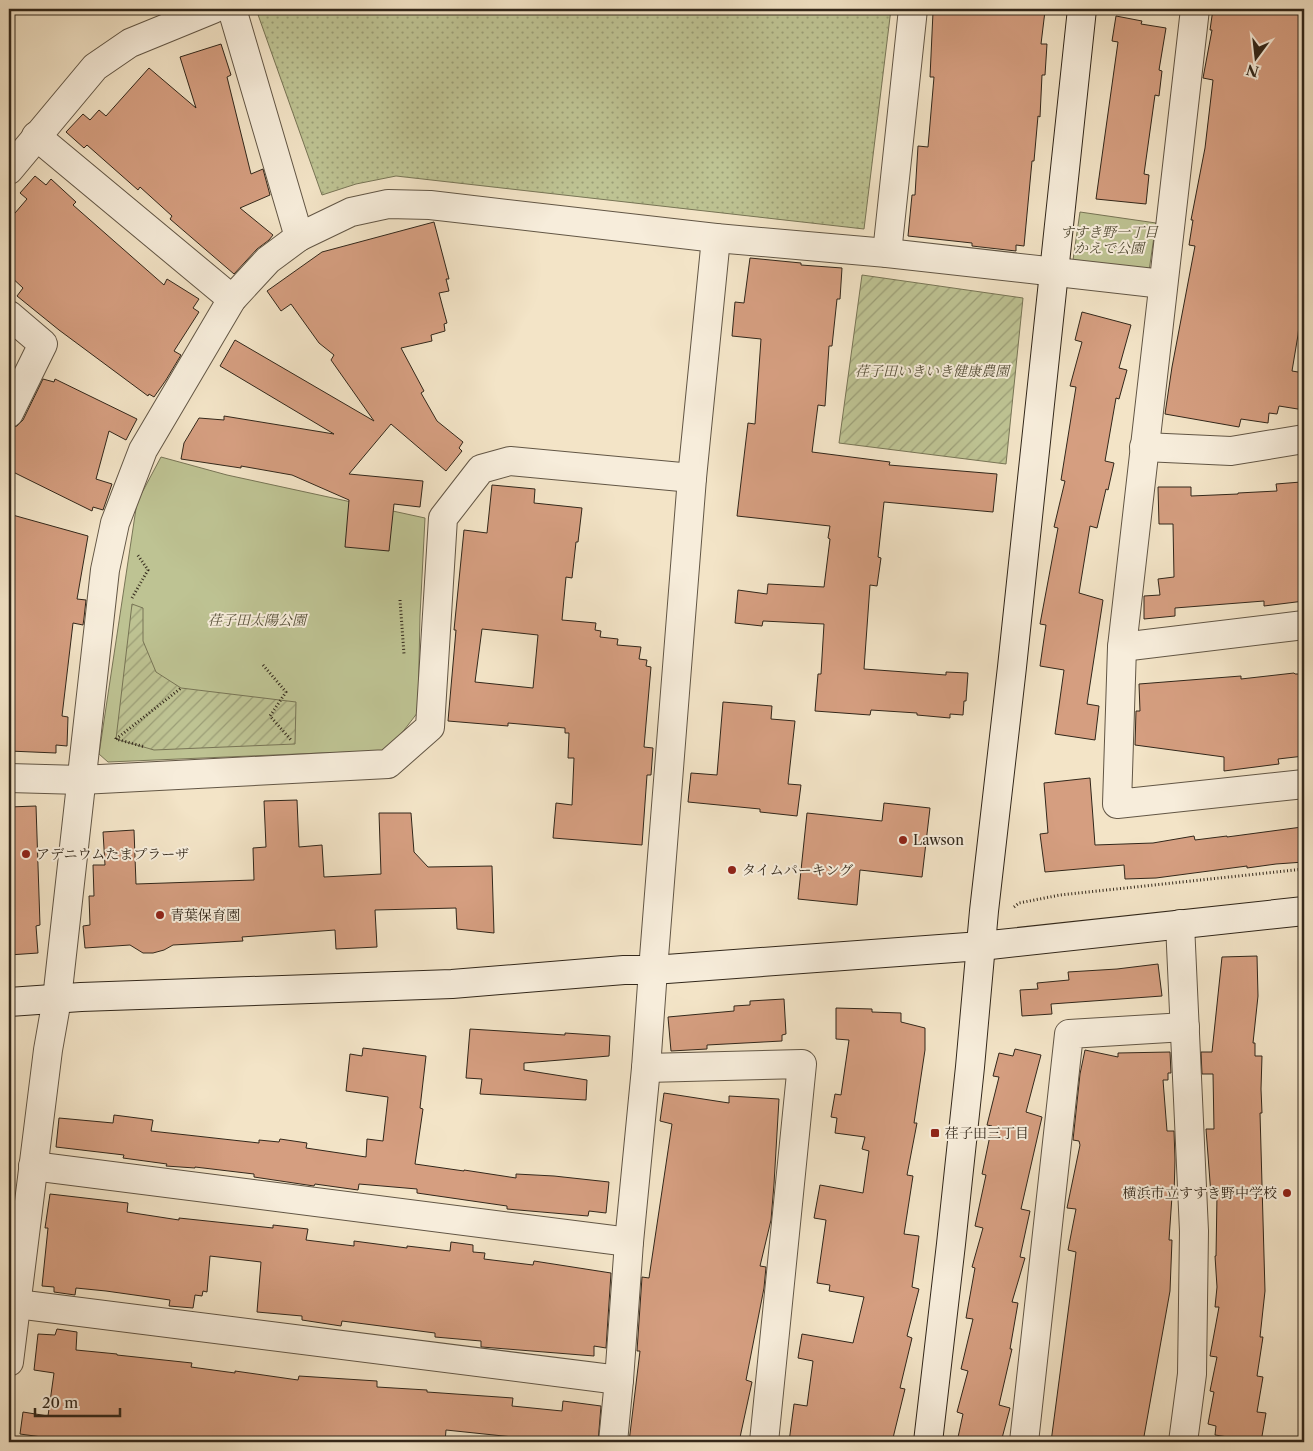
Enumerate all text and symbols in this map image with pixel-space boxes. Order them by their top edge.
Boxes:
north arrow [1230,32,1280,82]
text: N [1244,60,1261,81]
park label: すすき野一丁目 かえで公園 [1060,223,1159,257]
park label: 荏子田いきいき健康農園 [855,362,1011,380]
park label: 荏子田太陽公園 [208,611,308,629]
place label: Lawson [913,831,964,849]
marker: Lawson [897,834,909,846]
place label: アデニウムたまプラーザ [36,845,189,863]
marker: アデニウムたまプラーザ [20,848,32,860]
place label: タイムパーキング [742,861,853,879]
marker: タイムパーキング [726,864,738,876]
place label: 青葉保育園 [170,906,240,924]
marker: 青葉保育園 [154,909,166,921]
place label: 荏子田三丁目 [945,1124,1029,1142]
marker: 荏子田三丁目 [929,1127,941,1139]
place label: 横浜市立すすき野中学校 [1123,1184,1277,1202]
marker: 横浜市立すすき野中学校 [1281,1187,1293,1199]
scale bar [35,1386,120,1418]
text: 20 m [42,1393,78,1412]

